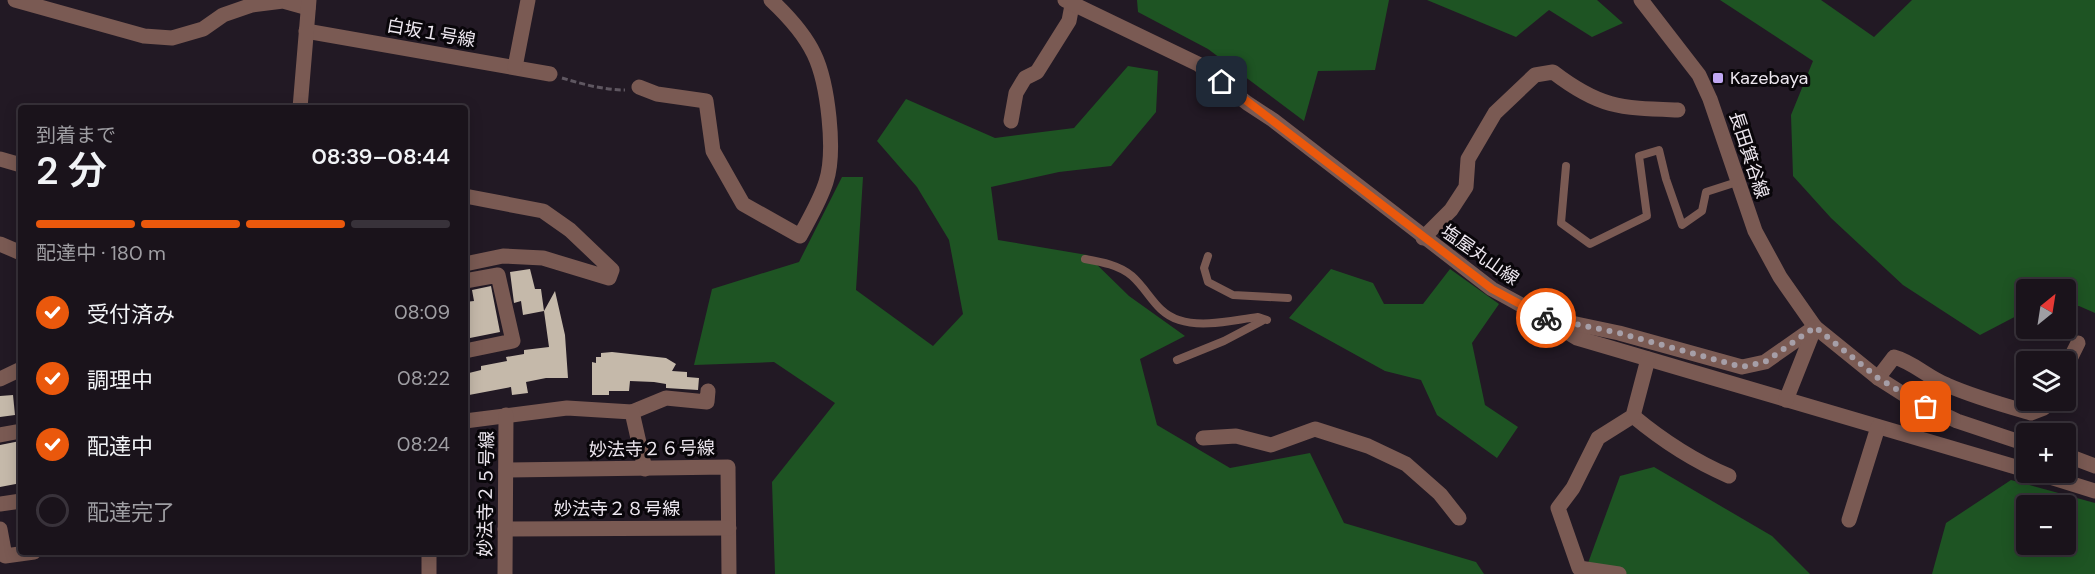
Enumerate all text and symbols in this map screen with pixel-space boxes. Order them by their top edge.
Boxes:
street label: 白坂１号線 [385,13,477,53]
pin [1196,56,1247,107]
icon: home [1205,65,1238,98]
place label: Kazebaya [1730,66,1808,90]
marker: Kazebaya [1711,71,1725,85]
street label: 長田箕谷線 [1724,108,1774,202]
text: 到着まで [36,122,116,148]
text: 08:39–08:44 [312,142,450,171]
text: 2 分 [36,145,107,196]
street label: 塩屋丸山線 [1436,219,1524,291]
text: 配達中 · 180 m [36,240,166,266]
north arrow [2016,279,2076,339]
map controls [2016,279,2076,555]
courier [1516,288,1576,348]
icon: check [36,296,69,329]
text: 08:09 [394,299,450,325]
text: 受付済み [87,300,175,329]
icon: bike [1530,302,1563,335]
button: layers [2016,351,2076,411]
icon: check [36,362,69,395]
text: 08:22 [397,365,450,391]
text: 調理中 [87,366,153,395]
pin [1900,381,1951,432]
icon: bag [1909,390,1942,423]
button: + [2016,423,2076,483]
icon: check [36,428,69,461]
text: 08:24 [397,431,450,457]
street label: 妙法寺２５号線 [473,431,499,557]
text: 配達中 [87,432,153,461]
street label: 妙法寺２６号線 [589,436,715,462]
button: − [2016,495,2076,555]
street label: 妙法寺２８号線 [554,497,680,521]
text: 配達完了 [87,498,175,527]

